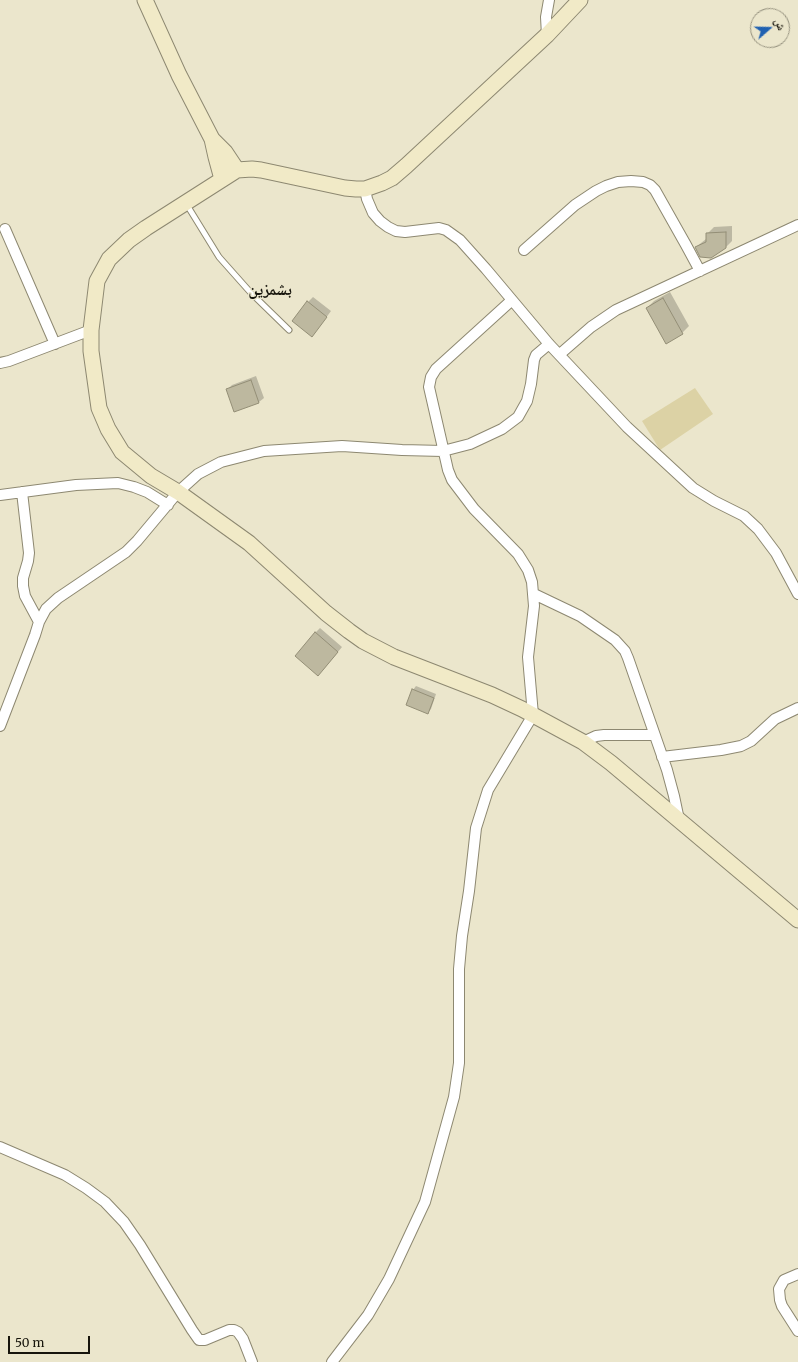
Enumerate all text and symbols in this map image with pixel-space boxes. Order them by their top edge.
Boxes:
north arrow [750,8,790,48]
text: ش [772,16,789,32]
district label: بشمزين [248,280,292,300]
scale bar [10,1328,92,1354]
text: 50 m [15,1335,44,1350]

